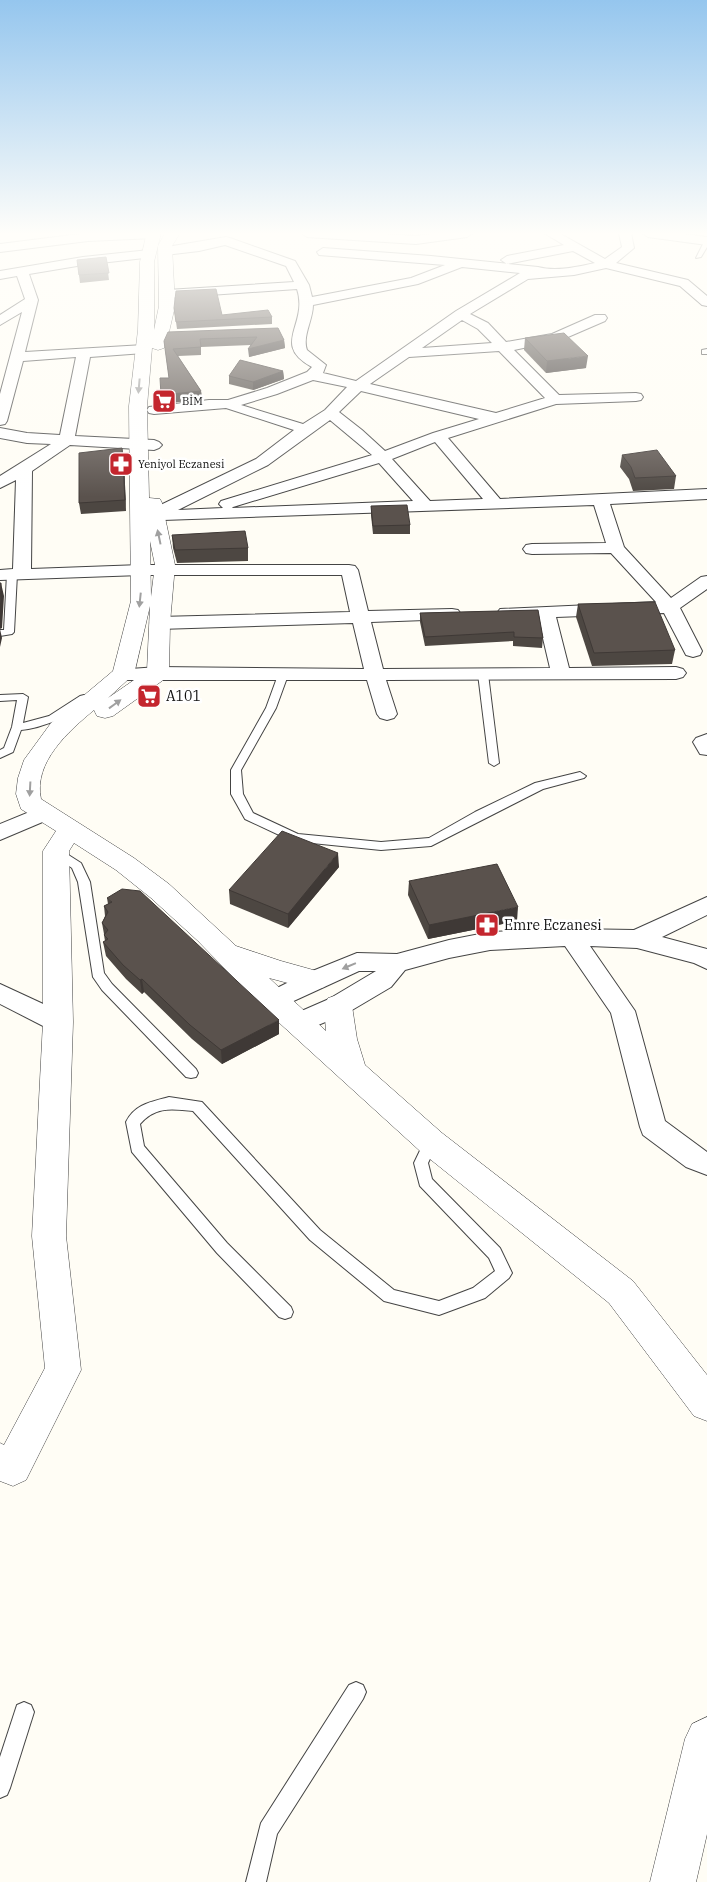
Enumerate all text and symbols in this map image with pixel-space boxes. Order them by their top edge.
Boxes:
one-way arrow [135,378,143,394]
supermarket icon: BİM [151,388,177,414]
place label: BİM [182,394,203,408]
pharmacy icon: Yeniyol Eczanesi [108,451,134,477]
place label: Yeniyol Eczanesi [138,457,225,471]
one-way arrow [155,530,163,545]
one-way arrow [136,593,144,609]
supermarket icon: A101 [136,683,162,709]
place label: A101 [166,687,201,705]
one-way arrow [108,699,122,709]
one-way arrow [25,782,33,798]
pharmacy icon: Emre Eczanesi [474,912,500,938]
place label: Emre Eczanesi [504,916,602,934]
one-way arrow [342,962,356,970]

